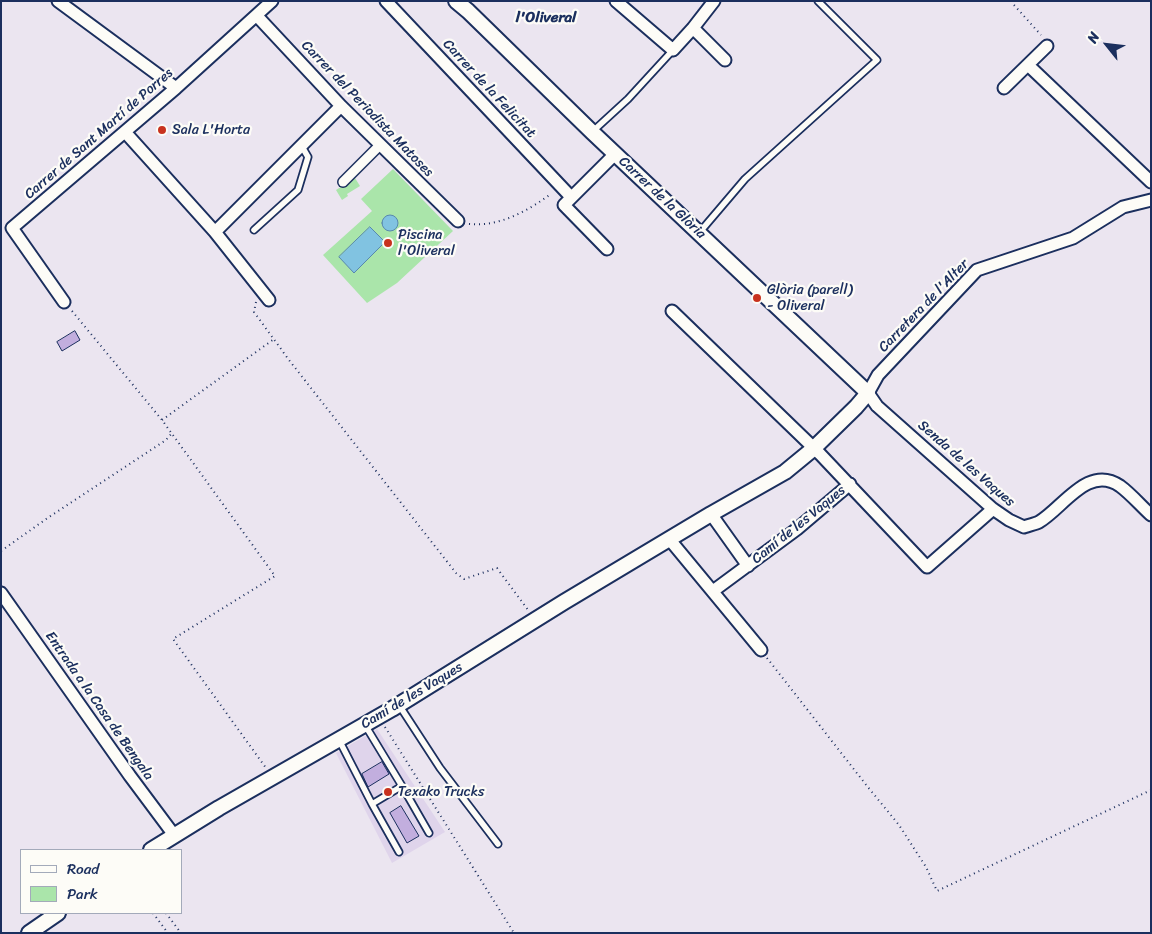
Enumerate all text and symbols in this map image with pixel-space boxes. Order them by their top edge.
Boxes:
district label: l'Oliveral [516,9,576,27]
north arrow [1082,20,1132,70]
text: N [1080,27,1107,48]
street label: Carrer de la Felicitat [439,36,539,142]
street label: Carrer del Periodista Matoses [298,37,436,181]
street label: Carrer de Sant Martí de Porres [21,65,177,203]
place label: Sala L'Horta [172,122,250,138]
marker: Sala L'Horta [156,124,168,136]
street label: Carrer de la Glòria [615,153,709,243]
place label: Piscina l'Oliveral [398,227,455,260]
marker: Piscina l'Oliveral [382,237,394,249]
street label: Carretera de l'Alter [875,256,973,356]
place label: Glòria (parell) - Oliveral [767,282,852,314]
marker: Glòria (parell) - Oliveral [751,292,763,304]
street label: Senda de les Vaques [914,417,1018,511]
street label: Camí de les Vaques [749,482,849,568]
street label: Entrada a la Casa de Bengala [41,629,157,783]
street label: Camí de les Vaques [358,659,466,733]
place label: Texako Trucks [398,784,485,800]
marker: Texako Trucks [382,786,394,798]
legend [20,849,182,914]
text: Road [67,856,99,882]
text: Park [67,881,98,907]

